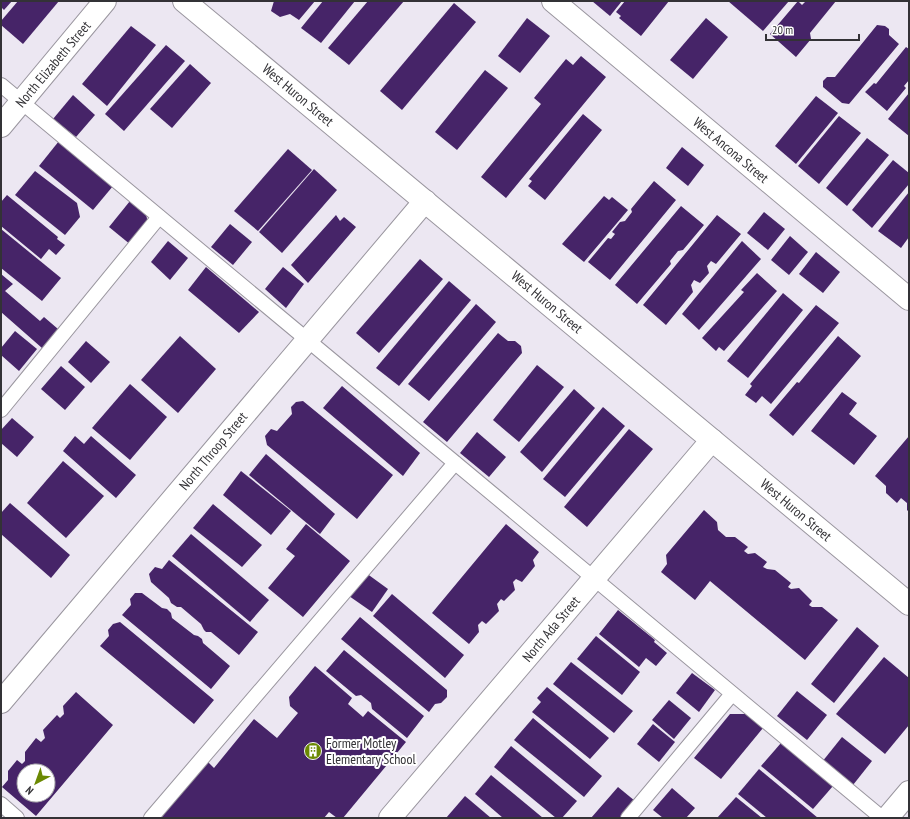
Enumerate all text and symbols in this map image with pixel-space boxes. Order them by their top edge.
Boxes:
scale bar [766,16,859,42]
street label: North Elizabeth Street [12,17,95,111]
text: 20 m [772,22,793,37]
street label: West Huron Street [259,60,338,130]
street label: West Ancona Street [690,113,773,187]
street label: West Huron Street [508,267,587,337]
street label: North Throop Street [175,408,251,494]
street label: West Huron Street [757,475,836,545]
street label: North Ada Street [518,592,584,666]
place label: Former Motley Elementary School [326,734,416,768]
building icon: Former Motley Elementary School [303,741,323,761]
north arrow [16,763,56,803]
text: N [23,783,36,798]

